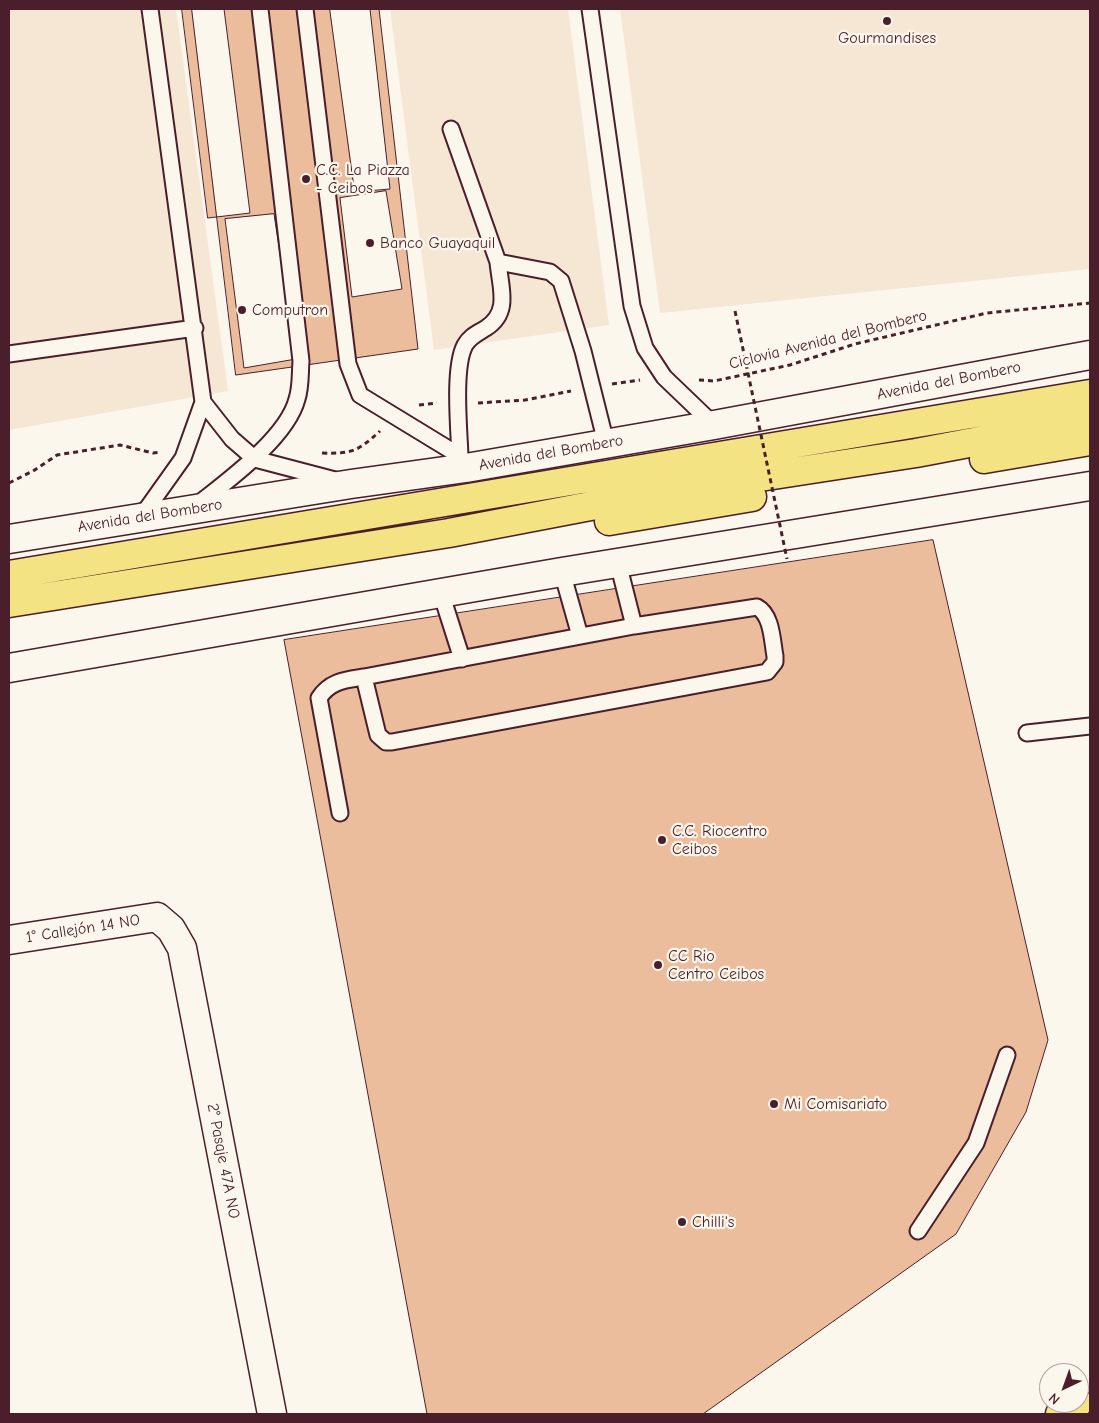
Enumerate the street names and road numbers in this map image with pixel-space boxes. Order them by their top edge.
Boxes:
street label: Ciclovia Avenida del Bombero [727,306,929,374]
street label: Avenida del Bombero [875,358,1023,404]
street label: Avenida del Bombero [477,431,625,475]
street label: Avenida del Bombero [76,495,224,537]
street label: 1° Callejón 14 NO [25,910,141,948]
street label: 2° Pasaje 47A NO [202,1102,244,1220]

